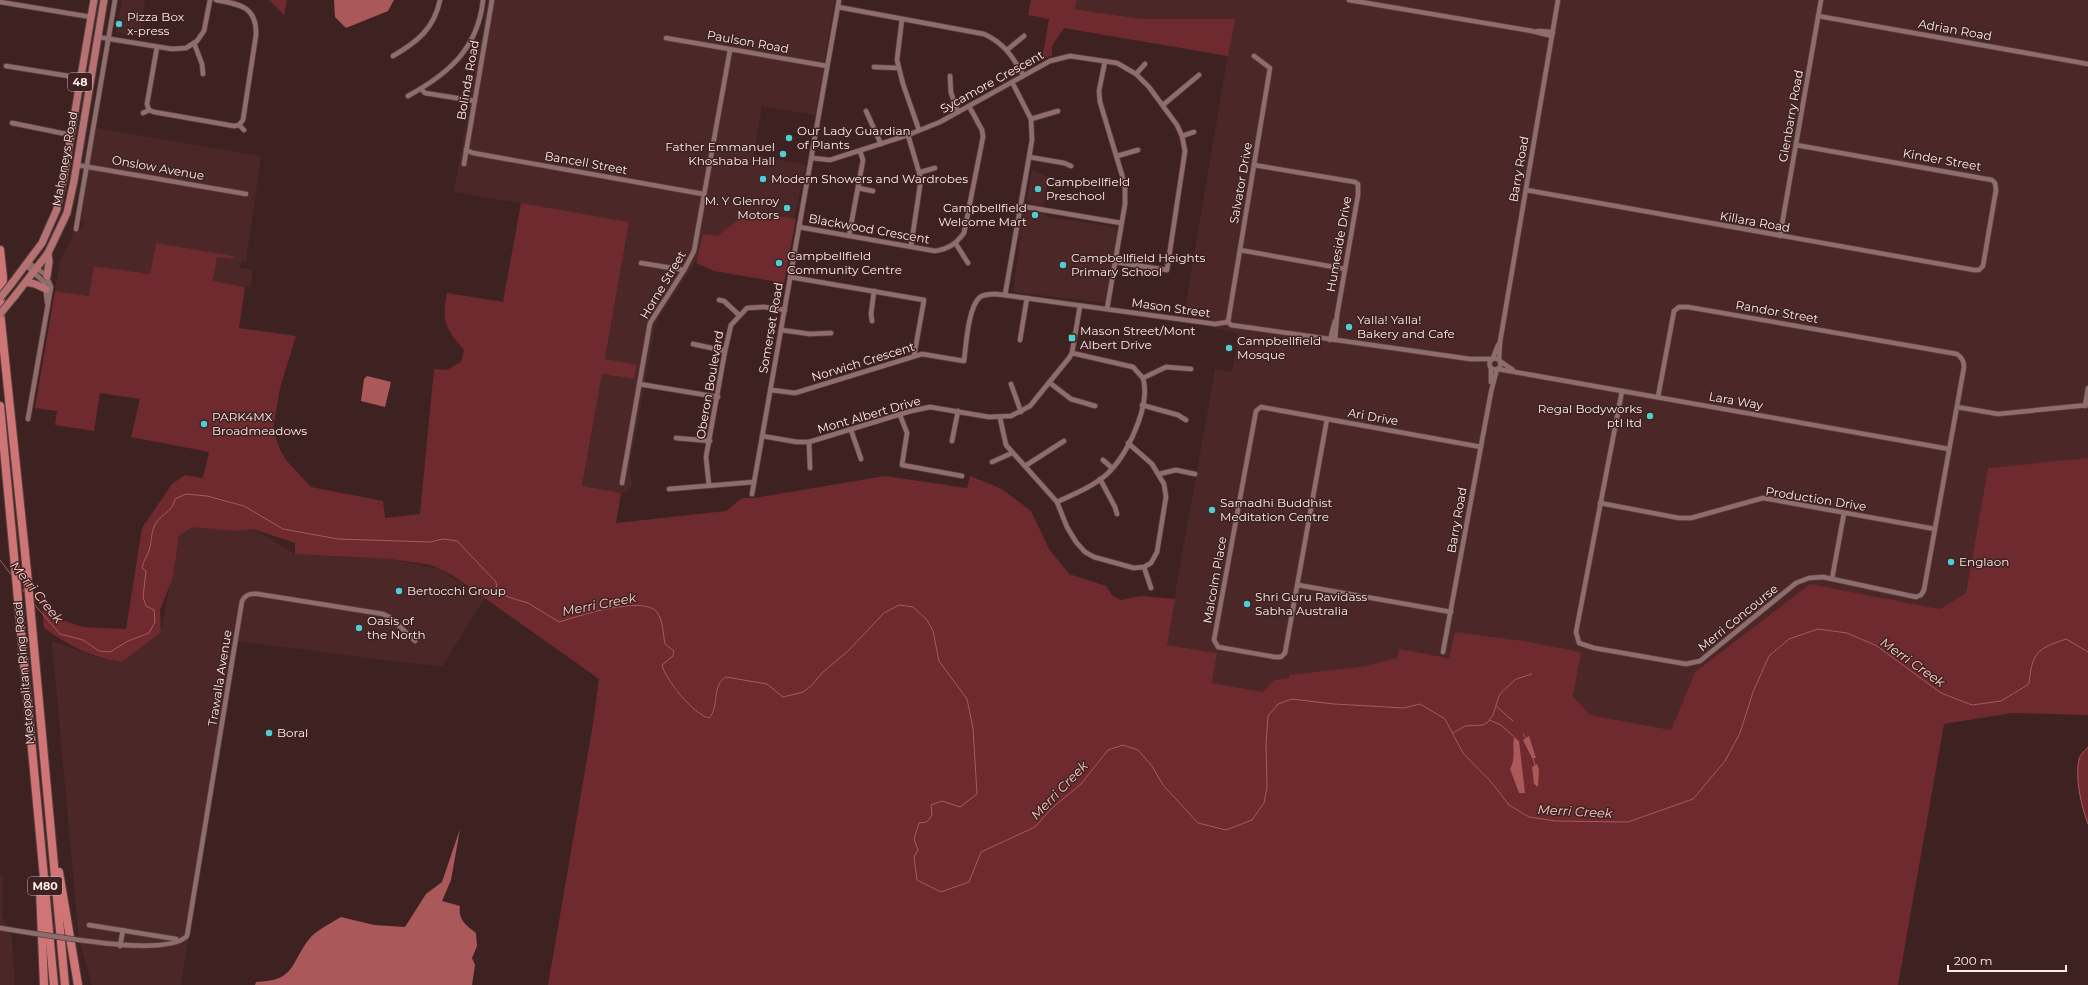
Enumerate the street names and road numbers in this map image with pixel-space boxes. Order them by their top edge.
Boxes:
street label: Adrian Road [1917,16,1993,43]
street label: Paulson Road [706,27,790,56]
street label: Bolinda Road [453,39,482,121]
street label: Sycamore Crescent [937,47,1046,116]
street label: Glenbarry Road [1775,69,1806,163]
road number: 48 [68,73,92,91]
street label: Mahoneys Road [49,110,80,208]
street label: Barry Road [1505,135,1532,203]
street label: Salvator Drive [1226,141,1255,225]
street label: Kinder Street [1902,145,1983,174]
street label: Bancell Street [543,148,629,177]
street label: Onslow Avenue [111,152,205,183]
street label: Humeside Drive [1323,195,1354,293]
street label: Killara Road [1719,208,1791,235]
street label: Blackwood Crescent [807,210,931,247]
street label: Horne Street [636,248,689,322]
street label: Somerset Road [755,281,786,375]
street label: Mason Street [1131,295,1212,320]
street label: Randor Street [1735,297,1820,326]
street label: Oberon Boulevard [693,329,726,440]
street label: Norwich Crescent [809,339,916,384]
street label: Lara Way [1708,388,1765,413]
street label: Mont Albert Drive [815,393,922,436]
street label: Ari Drive [1347,405,1400,428]
street label: Production Drive [1765,483,1868,514]
street label: Barry Road [1443,486,1470,554]
street label: Malcolm Place [1199,535,1230,624]
street label: Merri Concourse [1695,581,1781,654]
street label: Metropolitan Ring Road [10,601,37,745]
street label: Trawalla Avenue [204,629,235,727]
road number: M80 [28,877,62,895]

